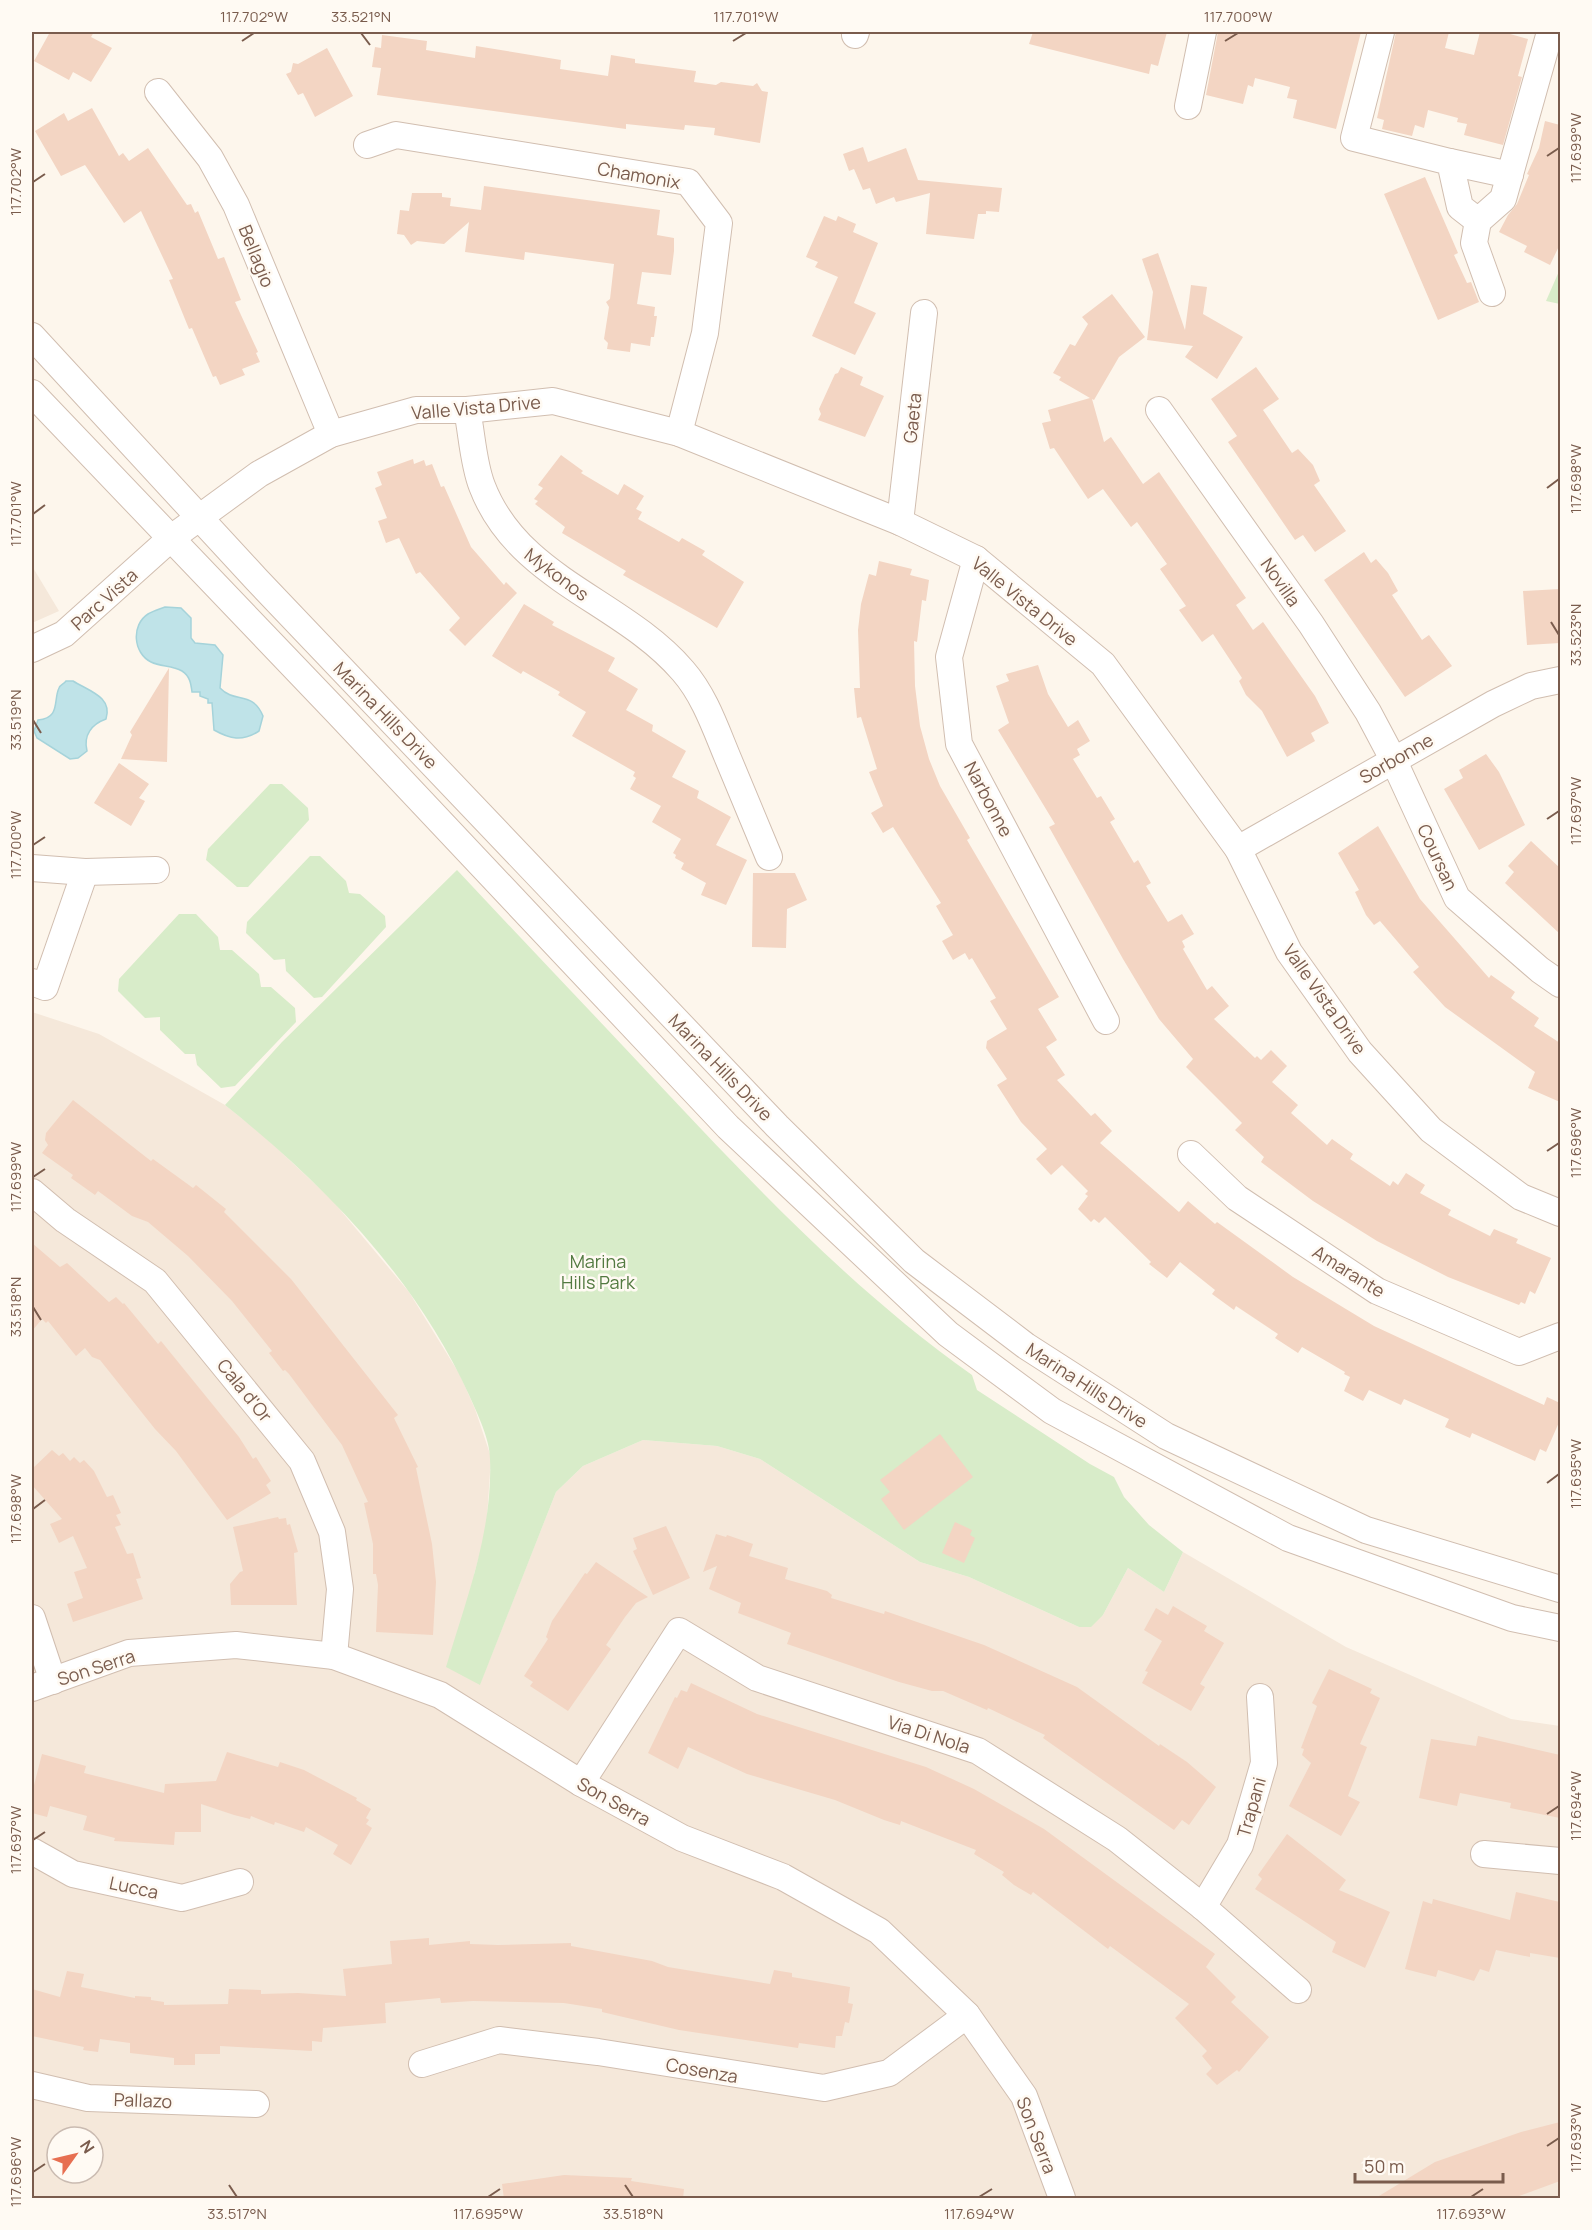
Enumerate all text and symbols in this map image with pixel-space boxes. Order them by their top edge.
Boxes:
text: 117.702°W [220,6,288,27]
text: 33.521°N [331,6,391,27]
text: 117.701°W [713,6,779,27]
text: 117.700°W [1204,6,1272,27]
text: 117.699°W [1565,113,1586,183]
text: 117.702°W [5,148,26,216]
street label: Chamonix [596,156,683,194]
street label: Bellagio [234,221,280,291]
street label: Valle Vista Drive [410,389,542,425]
street label: Gaeta [897,392,927,444]
text: 117.698°W [1565,444,1586,514]
text: 117.701°W [5,481,26,547]
street label: Mykonos [520,542,594,606]
street label: Valle Vista Drive [967,551,1083,651]
street label: Novilla [1256,553,1306,611]
street label: Parc Vista [66,563,142,635]
text: 33.523°N [1565,604,1586,666]
street label: Marina Hills Drive [329,656,443,774]
text: 33.519°N [5,689,26,751]
street label: Sorbonne [1355,727,1437,789]
street label: Narbonne [959,757,1019,841]
text: 117.697°W [1565,777,1586,845]
text: 117.700°W [5,811,26,879]
street label: Coursan [1412,820,1464,894]
street label: Valle Vista Drive [1278,939,1372,1059]
street label: Marina Hills Drive [664,1008,778,1126]
text: 117.696°W [1565,1108,1586,1178]
text: 117.699°W [5,1142,26,1212]
street label: Amarante [1308,1239,1390,1303]
park label: Marina Hills Park [561,1249,636,1294]
text: 33.518°N [5,1277,26,1337]
street label: Marina Hills Drive [1022,1337,1152,1433]
street label: Cala d'Or [212,1353,278,1427]
text: 117.695°W [1565,1439,1586,1509]
text: 117.698°W [5,1474,26,1544]
street label: Son Serra [54,1643,138,1691]
street label: Via Di Nola [885,1709,973,1759]
street label: Son Serra [573,1771,655,1831]
text: 117.694°W [1565,1771,1586,1841]
street label: Trapani [1231,1774,1271,1840]
text: 117.697°W [5,1806,26,1874]
street label: Lucca [107,1870,161,1904]
street label: Cosenza [664,2052,740,2088]
street label: Pallazo [113,2087,173,2113]
street label: Son Serra [1011,2093,1063,2177]
text: 117.693°W [1565,2103,1586,2173]
north arrow [45,2125,105,2185]
text: N [75,2136,100,2158]
text: 117.696°W [5,2137,26,2207]
scale bar [1355,2146,1504,2184]
text: 50 m [1364,2154,1404,2178]
text: 33.517°N [207,2203,267,2224]
text: 117.695°W [453,2203,523,2224]
text: 33.518°N [603,2203,663,2224]
text: 117.694°W [944,2203,1014,2224]
text: 117.693°W [1436,2203,1506,2224]

